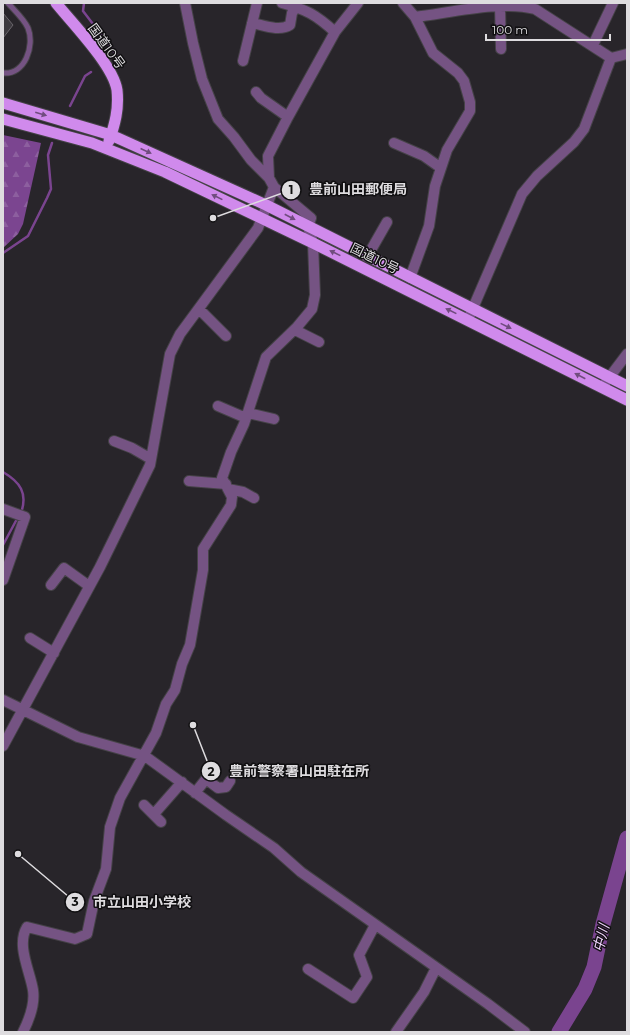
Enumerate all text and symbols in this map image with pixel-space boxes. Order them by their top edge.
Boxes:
scale bar [486,16,610,42]
street label: 国道10号 [85,20,129,72]
text: 100 m [492,22,528,37]
one-way arrow [34,111,47,117]
one-way arrow [141,149,153,155]
callout: 豊前山田郵便局 [281,177,415,203]
text: 豊前山田郵便局 [309,180,407,198]
text: 1 [289,182,293,197]
one-way arrow [212,194,223,200]
one-way arrow [284,214,296,221]
street label: 国道10号 [348,239,402,277]
one-way arrow [329,250,340,257]
one-way arrow [445,308,457,315]
one-way arrow [500,323,512,329]
one-way arrow [574,373,585,379]
callout: 豊前警察署山田駐在所 [201,758,377,784]
text: 豊前警察署山田駐在所 [229,762,369,780]
text: 2 [207,764,215,779]
callout: 市立山田小学校 [65,889,199,915]
text: 市立山田小学校 [93,893,191,911]
text: 3 [70,894,79,909]
water label: 中川 [589,920,614,954]

